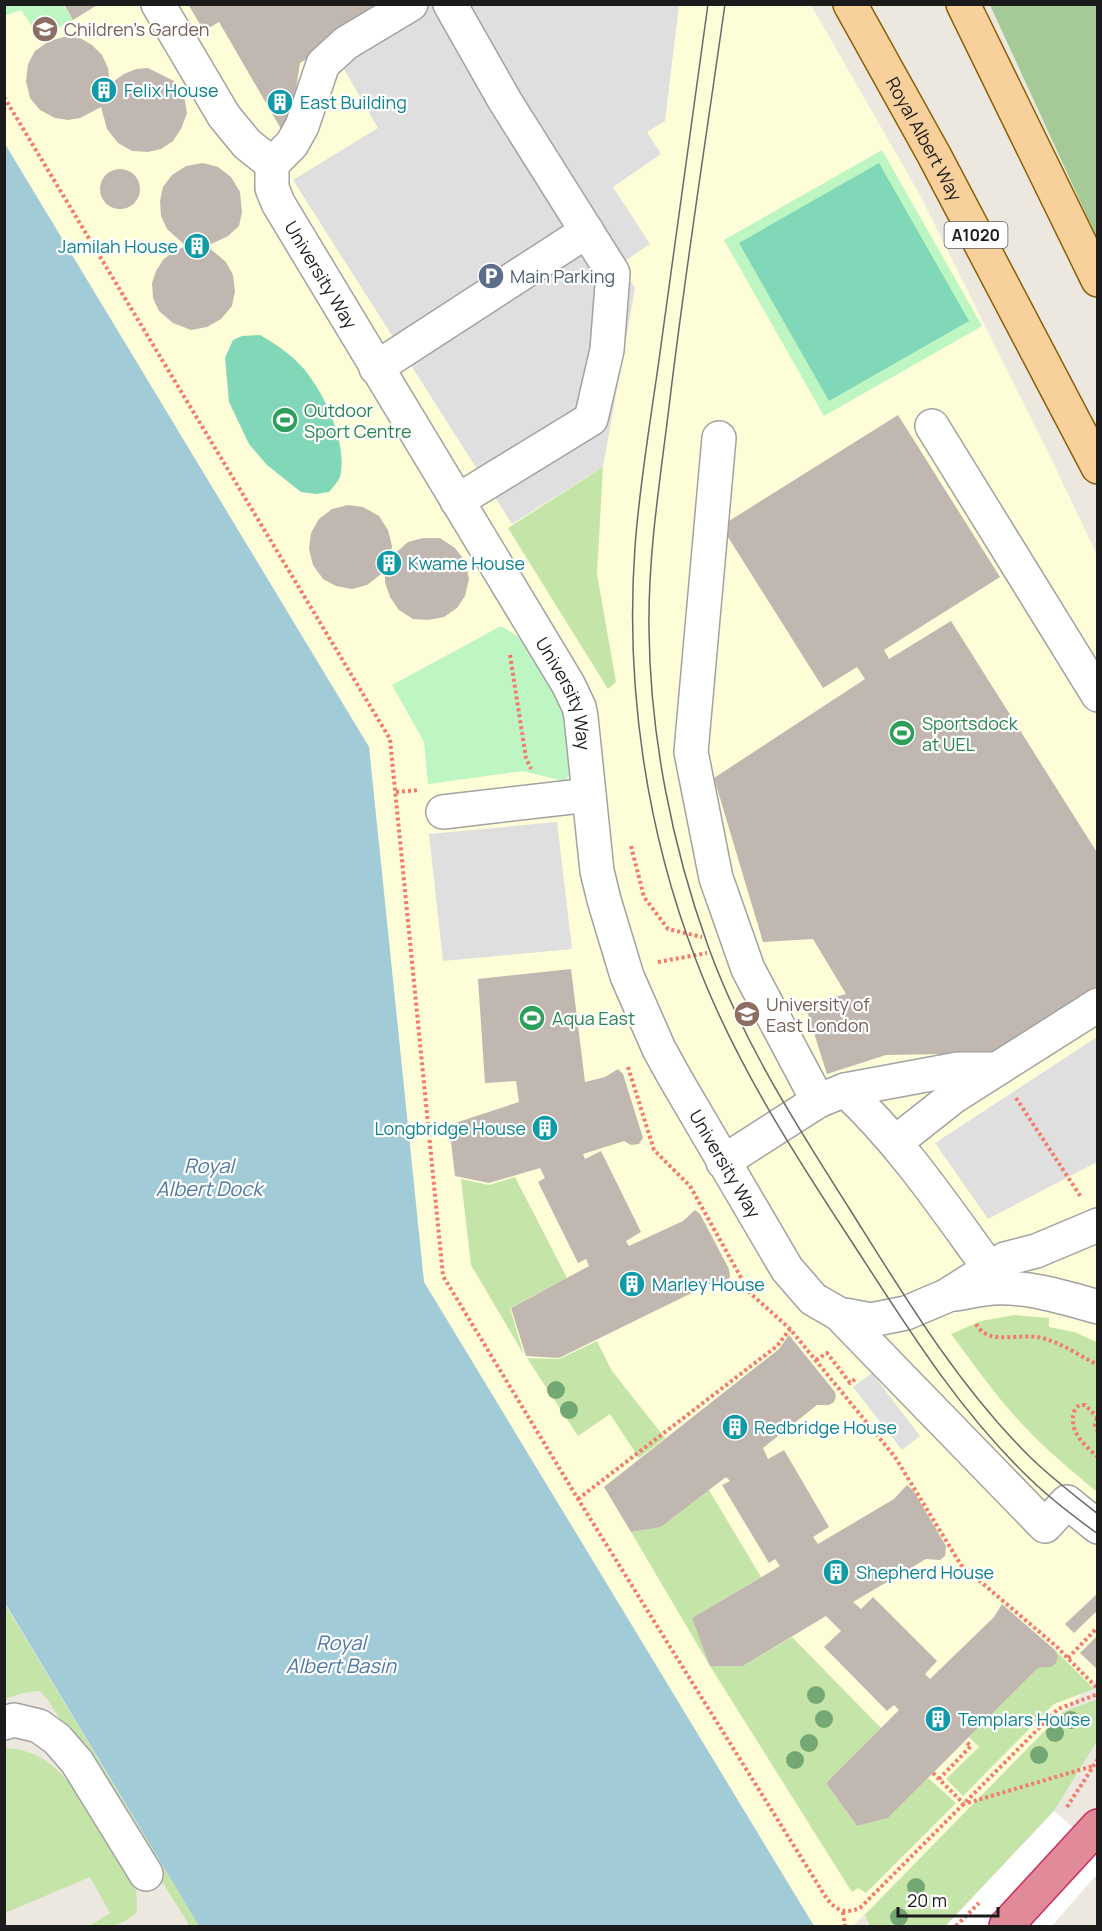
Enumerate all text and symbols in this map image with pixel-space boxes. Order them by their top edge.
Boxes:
school or university icon: Children's Garden [30,14,60,44]
place label: Children's Garden [64,17,209,41]
street label: Royal Albert Way [881,73,968,205]
building icon: Felix House [89,75,119,105]
place label: Felix House [124,78,218,102]
building icon: East Building [265,87,295,117]
place label: East Building [300,90,407,114]
street label: University Way [279,216,363,333]
road number: A1020 [944,222,1008,248]
building icon: Jamilah House [182,231,212,261]
place label: Jamilah House [58,234,178,258]
parking icon: Main Parking [476,261,506,291]
place label: Main Parking [510,264,615,288]
place label: Outdoor Sport Centre [304,398,412,443]
sports icon: Outdoor Sport Centre [270,405,300,435]
building icon: Kwame House [374,548,404,578]
place label: Kwame House [408,551,525,575]
street label: University Way [530,632,596,752]
place label: Sportsdock at UEL [922,711,1019,756]
sports icon: Sportsdock at UEL [887,718,917,748]
place label: University of East London [766,992,870,1037]
school or university icon: University of East London [732,999,762,1029]
sports icon: Aqua East [517,1003,547,1033]
place label: Aqua East [552,1006,635,1030]
street label: University Way [684,1105,767,1223]
building icon: Longbridge House [530,1113,560,1143]
place label: Longbridge House [374,1116,526,1140]
water label: Royal Albert Dock [156,1152,265,1202]
building icon: Marley House [617,1269,647,1299]
place label: Marley House [652,1272,765,1296]
building icon: Redbridge House [720,1412,750,1442]
place label: Redbridge House [754,1415,897,1439]
building icon: Shepherd House [821,1557,851,1587]
place label: Shepherd House [856,1560,994,1584]
water label: Royal Albert Basin [286,1629,397,1679]
building icon: Templars House [923,1704,953,1734]
place label: Templars House [958,1707,1090,1731]
scale bar [898,1880,998,1918]
text: 20 m [907,1888,947,1912]

